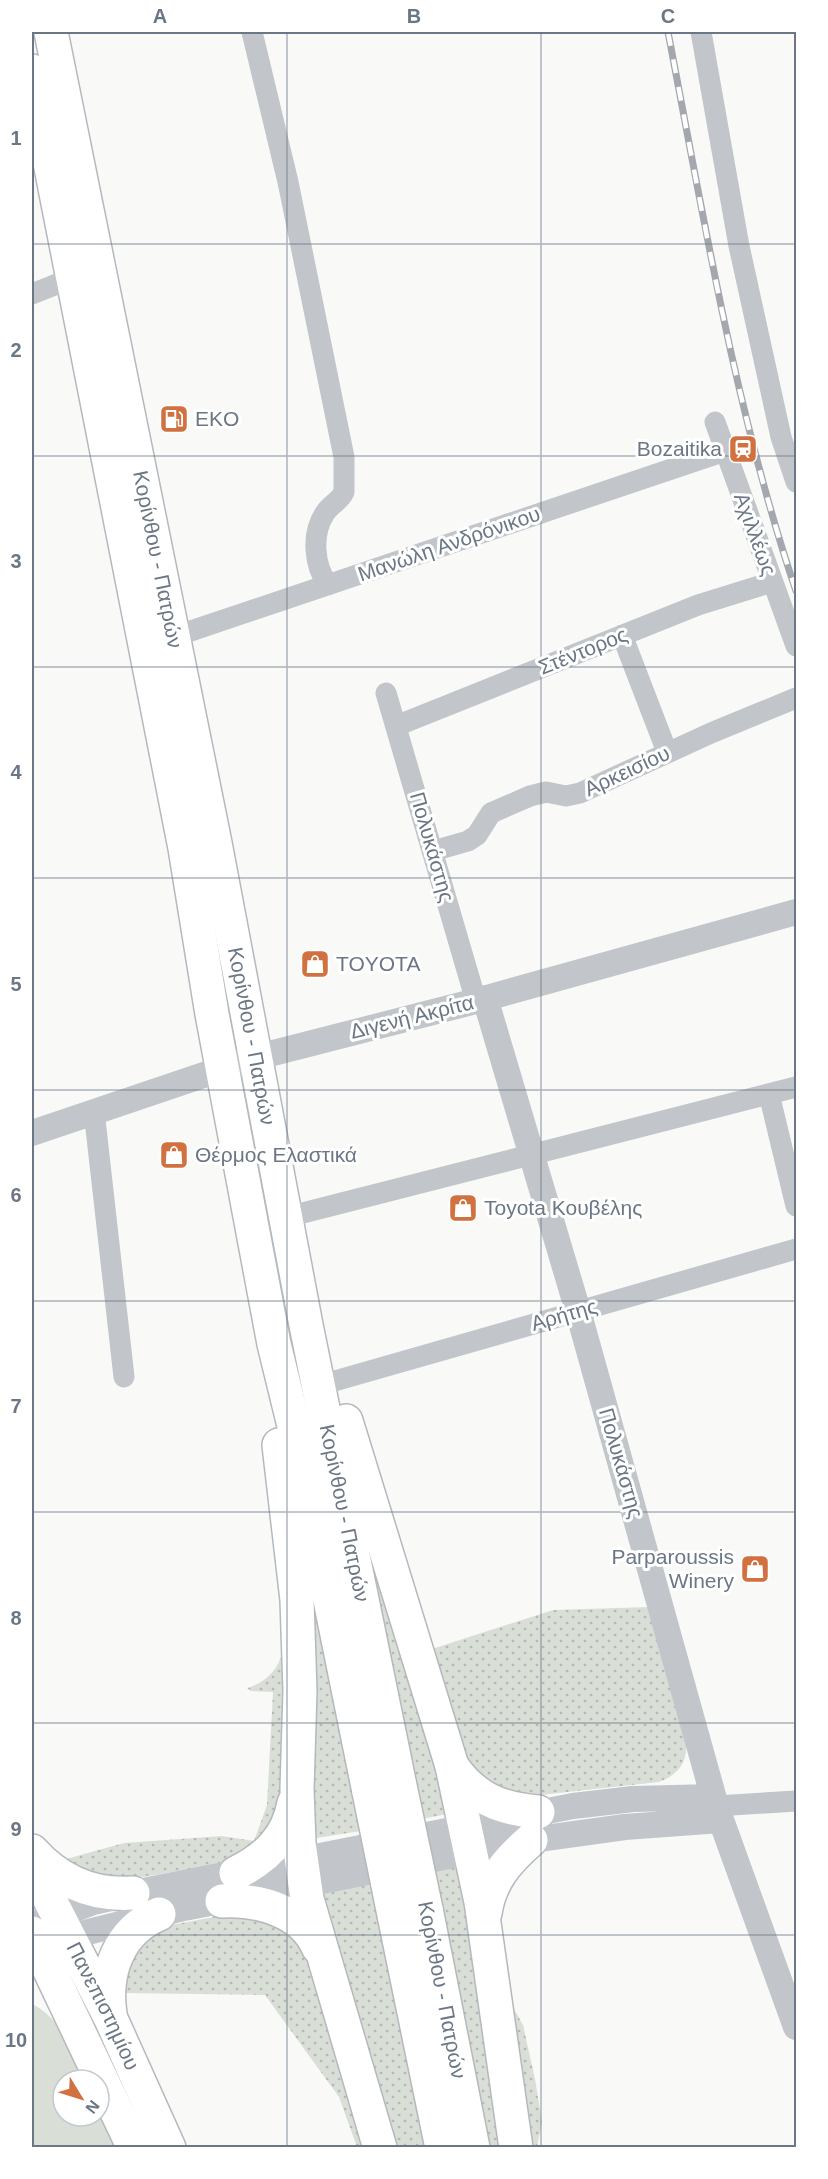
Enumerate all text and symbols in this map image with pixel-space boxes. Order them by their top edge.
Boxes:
text: A [153,5,167,27]
text: B [407,5,421,27]
text: C [661,5,675,27]
text: 1 [10,127,22,149]
text: 2 [10,339,22,361]
fuel station icon: EKO [158,403,190,435]
place label: EKO [195,407,239,430]
station icon: Bozaitika [727,433,759,465]
place label: Bozaitika [637,437,722,460]
street label: Κορίνθου - Πατρών [129,468,187,650]
street label: Αχιλλέως [730,489,781,578]
street label: Μανώλη Ανδρόνικου [355,502,543,585]
text: 3 [10,550,22,572]
street label: Στέντορος [535,622,630,679]
street label: Αρκεισίου [581,741,673,800]
text: 4 [10,761,22,783]
street label: Πολυκάστης [406,789,459,905]
street label: Κορίνθου - Πατρών [224,945,280,1127]
shop icon: TOYOTA [299,948,331,980]
place label: TOYOTA [336,952,420,975]
text: 5 [10,973,22,995]
street label: Διγενή Ακρίτα [348,990,476,1043]
shop icon: Θέρμος Ελαστικά [158,1139,190,1171]
place label: Θέρμος Ελαστικά [195,1143,357,1166]
text: 6 [10,1184,22,1206]
shop icon: Toyota Κουβέλης [447,1192,479,1224]
place label: Toyota Κουβέλης [484,1196,642,1219]
street label: Αρήτης [528,1294,600,1335]
text: 7 [10,1395,22,1417]
street label: Πολυκάστης [595,1405,648,1521]
street label: Κορίνθου - Πατρών [316,1422,374,1604]
place label: Parparoussis Winery [611,1545,734,1592]
shop icon: Parparoussis Winery [739,1553,771,1585]
text: 8 [10,1607,22,1629]
text: 9 [10,1818,22,1840]
street label: Κορίνθου - Πατρών [414,1899,471,2081]
street label: Πανεπιστημίου [63,1938,144,2073]
text: 10 [5,2029,27,2051]
north arrow [51,2068,111,2128]
text: N [82,2097,103,2117]

